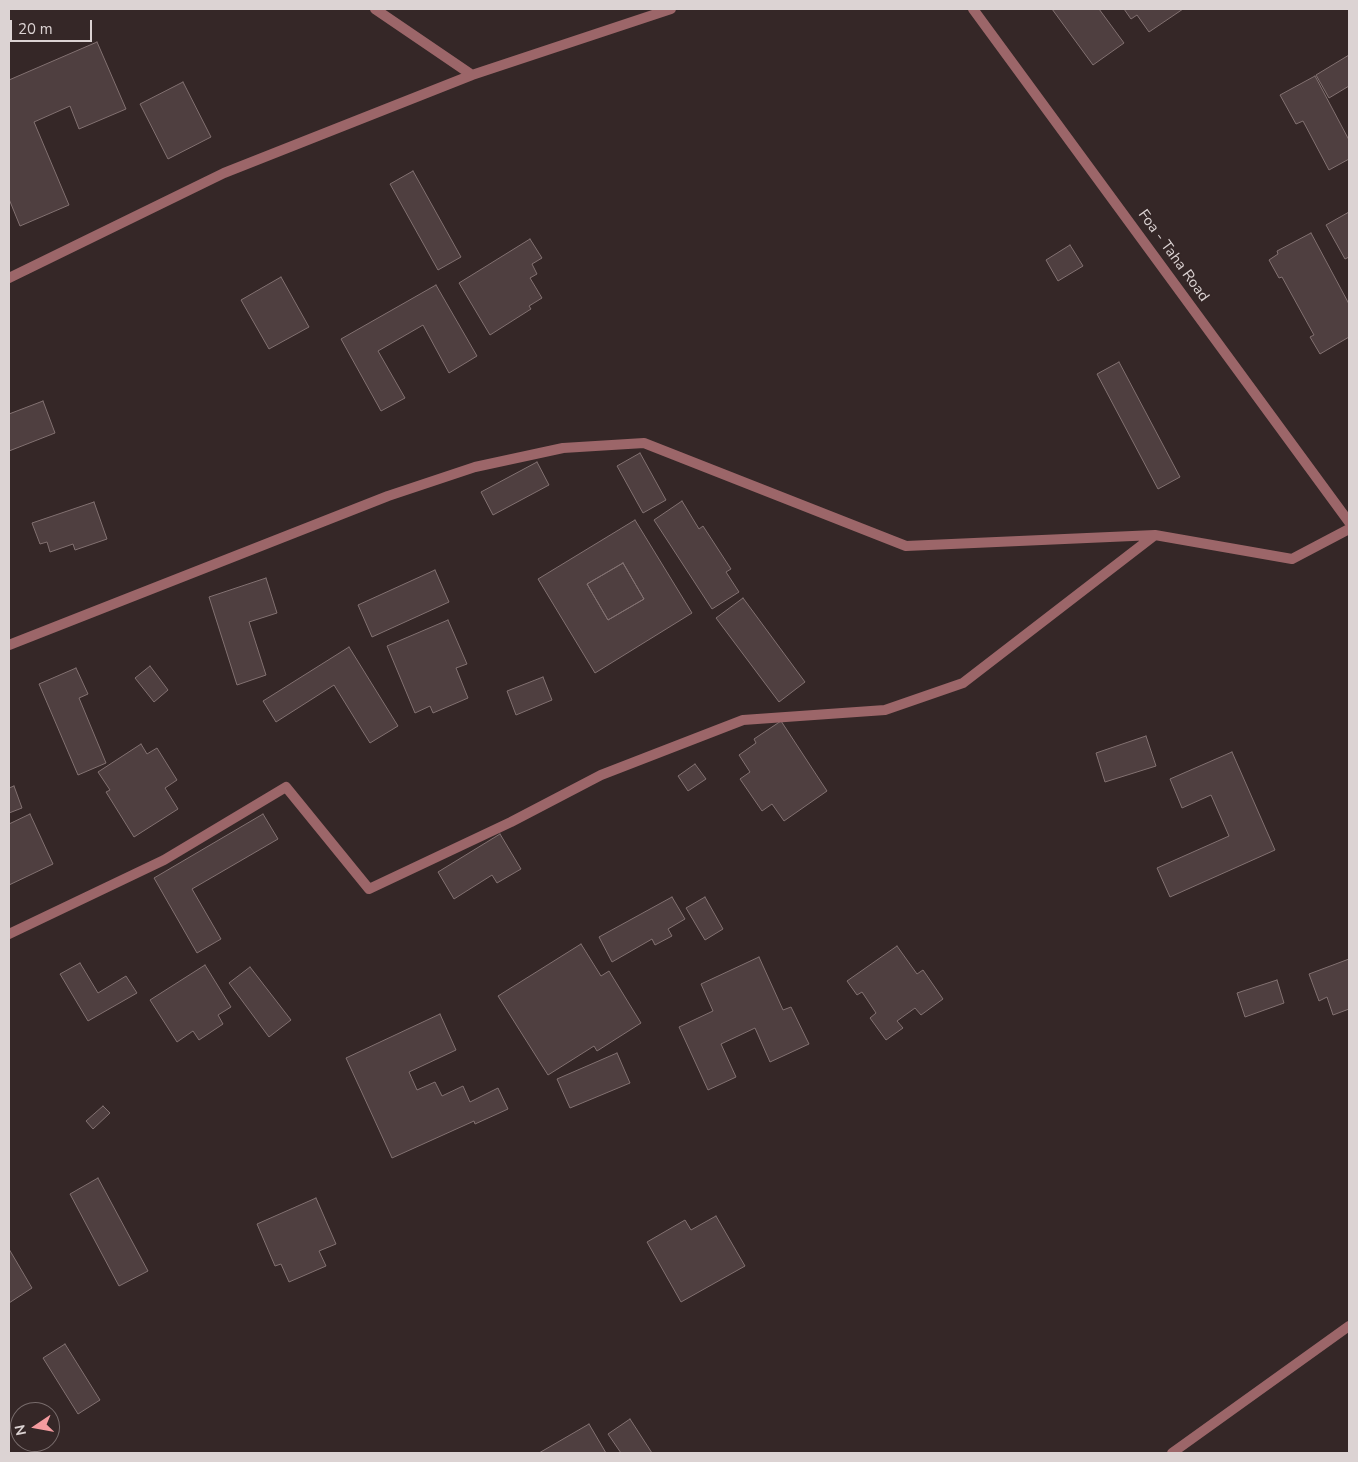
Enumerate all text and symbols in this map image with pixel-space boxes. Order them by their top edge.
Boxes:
scale bar [12,10,95,42]
text: 20 m [18,19,53,39]
street label: Foa - Taha Road [1134,206,1212,306]
north arrow [10,1402,60,1452]
text: N [10,1423,31,1437]

